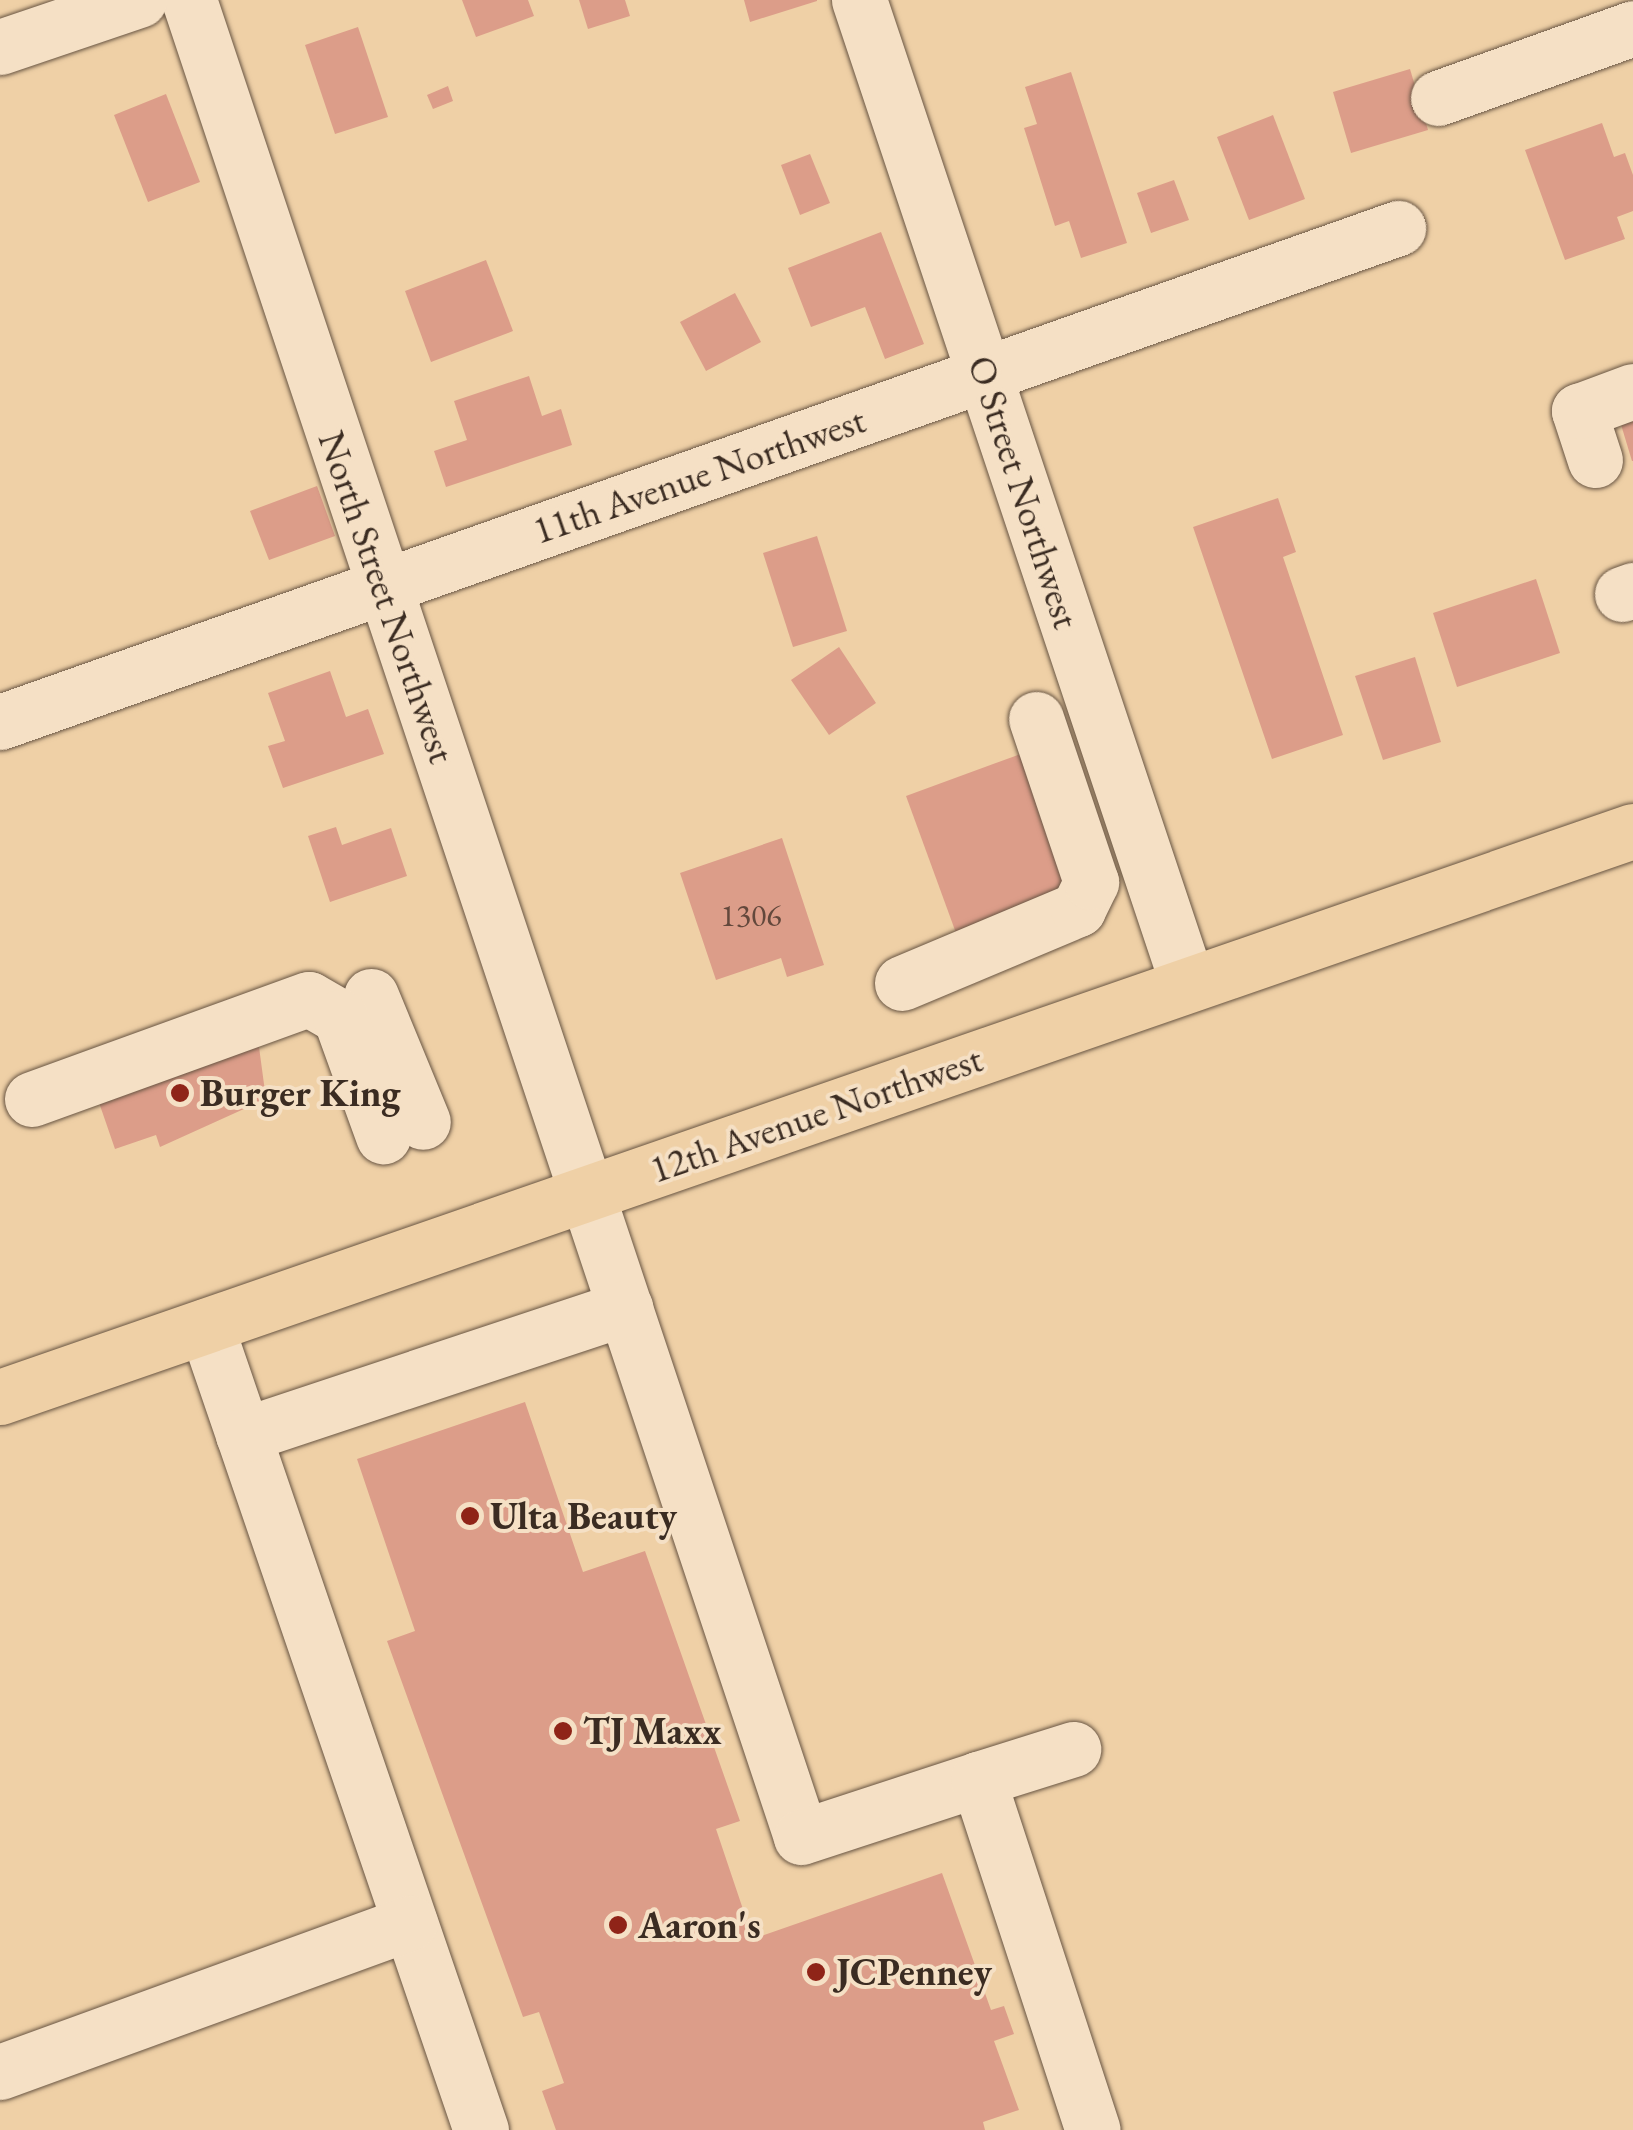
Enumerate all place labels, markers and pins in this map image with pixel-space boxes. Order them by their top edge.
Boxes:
place label: Burger King [200,1070,400,1116]
marker: Burger King [169,1082,191,1104]
place label: Ulta Beauty [490,1493,677,1539]
marker: Ulta Beauty [459,1505,481,1527]
place label: TJ Maxx [583,1708,722,1754]
marker: TJ Maxx [552,1720,574,1742]
place label: Aaron's [638,1902,761,1948]
marker: Aaron's [607,1914,629,1936]
place label: JCPenney [836,1949,992,1995]
marker: JCPenney [805,1961,827,1983]

